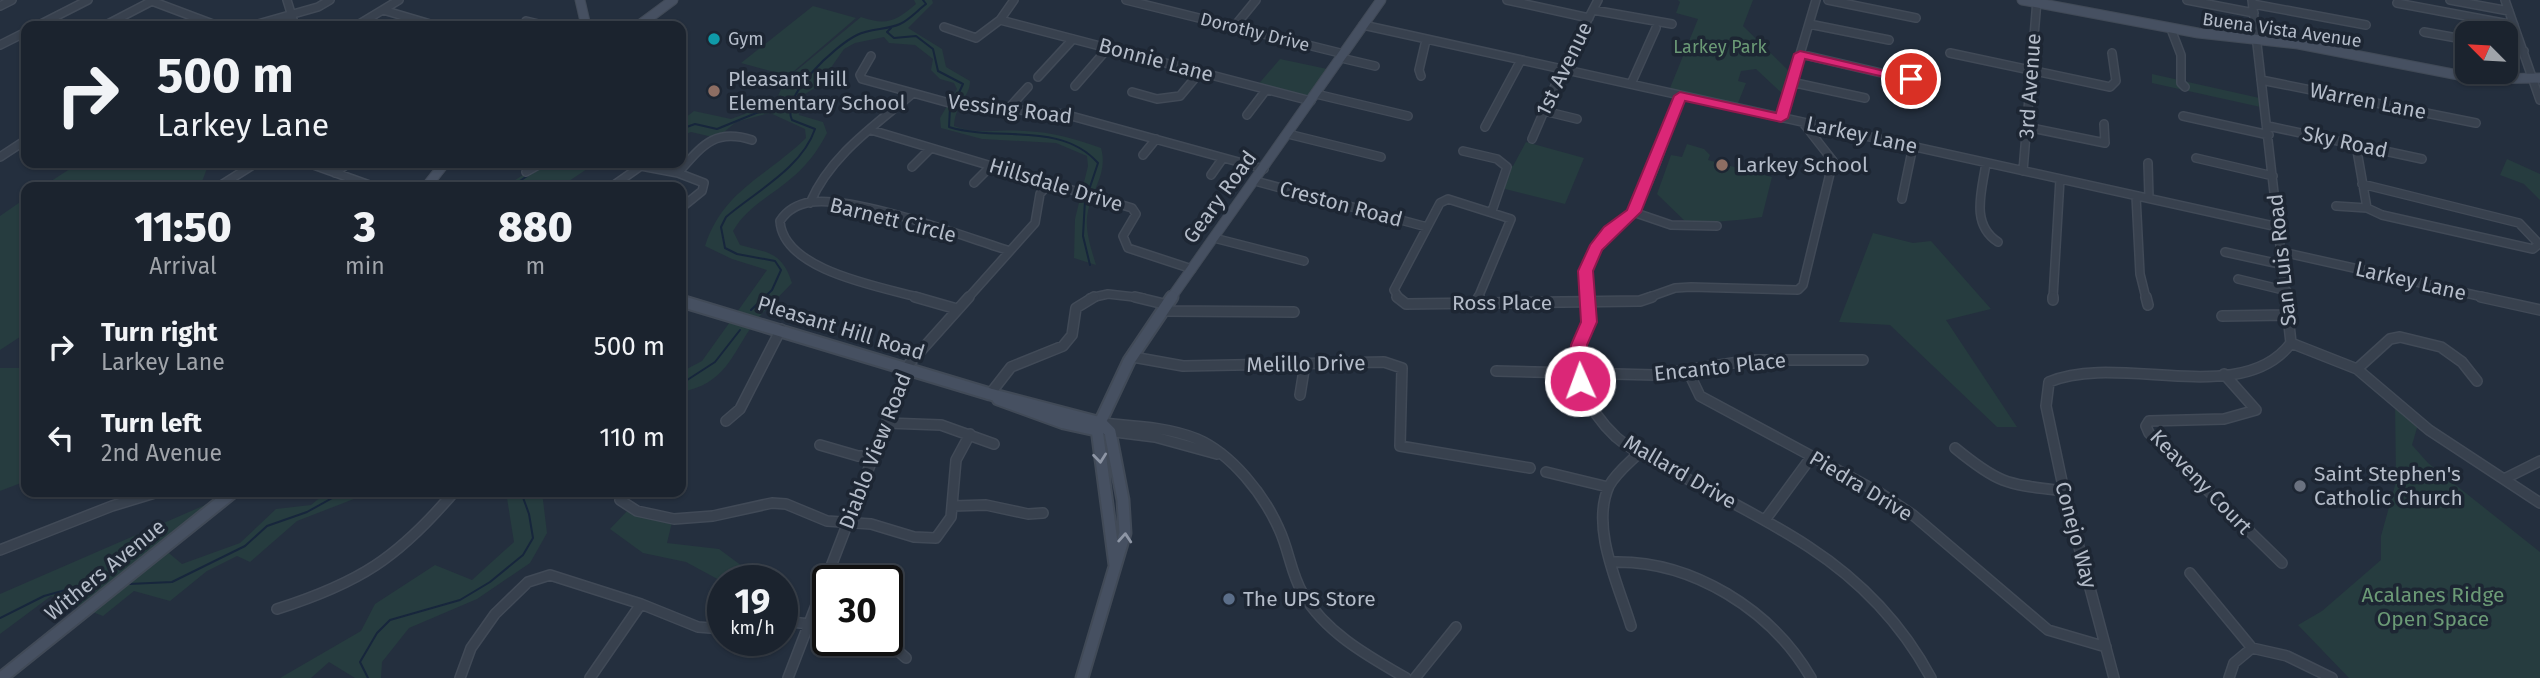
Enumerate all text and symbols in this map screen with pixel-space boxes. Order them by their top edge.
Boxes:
street label: Dorothy Drive [1198,8,1312,56]
street label: Buena Vista Avenue [2201,8,2363,52]
street label: 1st Avenue [1530,18,1598,120]
north arrow [2455,21,2518,84]
map controls [2455,21,2518,84]
place label: Gym [728,28,764,50]
marker: Gym [706,31,722,47]
street label: Bonnie Lane [1096,32,1216,88]
street label: 3rd Avenue [2013,32,2047,140]
park label: Larkey Park [1673,36,1767,58]
text: 500 m [157,46,294,105]
icon: right [42,49,133,140]
pin [1881,49,1941,109]
icon: arrive [1892,60,1930,98]
place label: Pleasant Hill Elementary School [728,66,906,116]
street label: Warren Lane [2307,77,2429,125]
marker: Pleasant Hill Elementary School [706,83,722,99]
street label: Vessing Road [946,88,1074,130]
text: Larkey Lane [157,106,329,144]
street label: Larkey Lane [1804,111,1920,159]
street label: Sky Road [2300,120,2390,164]
street label: Geary Road [1178,146,1262,248]
street label: Hillsdale Drive [986,152,1126,218]
place label: Larkey School [1736,152,1868,178]
marker: Larkey School [1714,157,1730,173]
street label: Creston Road [1277,175,1405,233]
street label: Barnett Circle [827,192,959,248]
street label: San Luis Road [2262,193,2302,327]
text: 11:50 [134,202,232,252]
text: 3 [354,202,376,252]
text: 880 [498,202,573,252]
text: Arrival [149,252,217,280]
text: min [345,252,385,280]
text: m [525,252,545,280]
street label: Larkey Lane [2353,256,2469,306]
street label: Pleasant Hill Road [754,290,928,366]
street label: Ross Place [1452,290,1552,316]
text: Turn right [101,317,218,348]
icon: right [42,328,80,366]
text: 500 m [594,331,665,362]
position arrow [1543,344,1617,418]
street label: Encanto Place [1653,347,1787,387]
text: Larkey Lane [101,348,225,376]
street label: Melillo Drive [1246,350,1366,378]
street label: Diablo View Road [833,369,917,533]
text: Turn left [101,408,202,439]
icon: left [42,419,80,457]
text: 110 m [599,422,665,453]
street label: Keaveny Court [2145,424,2258,540]
street label: Mallard Drive [1619,429,1741,515]
text: 2nd Avenue [101,439,222,467]
street label: Piedra Drive [1805,445,1917,527]
one-way arrow [1092,452,1107,464]
place label: Saint Stephen's Catholic Church [2314,461,2463,511]
marker: Saint Stephen's Catholic Church [2292,478,2308,494]
street label: Conejo Way [2049,479,2103,592]
street label: Withers Avenue [40,513,170,627]
one-way arrow [1117,532,1132,543]
speed limit sign: 30 [812,565,903,656]
text: 19 [735,580,770,622]
park label: Acalanes Ridge Open Space [2362,582,2504,632]
place label: The UPS Store [1243,586,1376,612]
marker: The UPS Store [1221,591,1237,607]
text: km/h [730,617,775,639]

